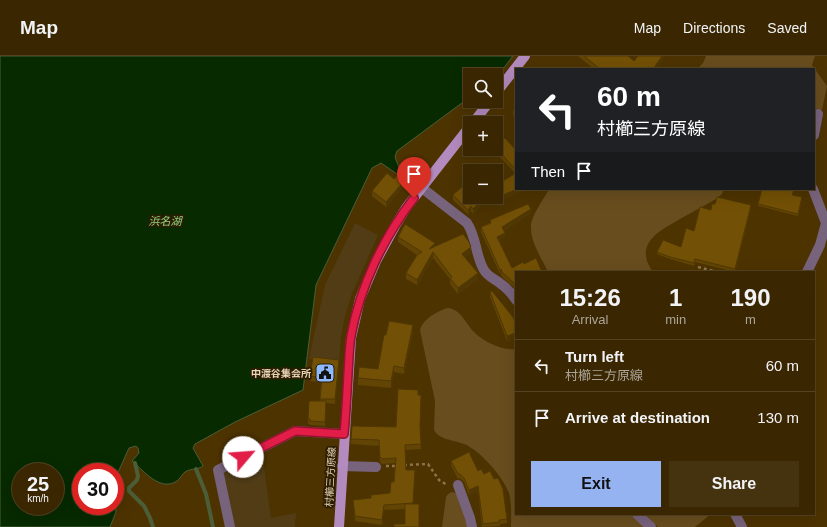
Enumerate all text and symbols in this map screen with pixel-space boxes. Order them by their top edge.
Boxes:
text: Map [20,17,58,38]
text: Map [634,20,661,36]
text: Directions [683,20,745,36]
text: Saved [767,20,807,36]
map controls [463,68,503,204]
button: search [463,68,503,108]
text: 60 m [597,81,661,112]
icon: left [531,84,583,136]
button: + [463,116,503,156]
text: 村櫛三方原線 [597,119,705,139]
pin [397,157,431,198]
icon: arrive [573,160,595,182]
icon: arrive [403,163,425,185]
text: Then [531,163,565,180]
button: − [463,164,503,204]
water label: 浜名湖 [149,215,183,227]
text: 15:26 [559,284,621,311]
text: 1 [669,284,682,311]
text: 190 [731,284,771,311]
text: Arrival [572,312,609,327]
text: min [665,312,686,327]
text: m [745,312,756,327]
text: Turn left [565,348,624,365]
icon: left [531,355,553,377]
text: 60 m [766,357,799,374]
public building icon: 中渡谷集会所 [314,362,336,384]
place label: 中渡谷集会所 [251,368,311,379]
text: 村櫛三方原線 [565,368,643,383]
icon: arrive [531,407,553,429]
text: Arrive at destination [565,409,710,426]
text: 130 m [757,409,799,426]
position arrow [222,436,264,478]
street label: 村櫛三方原線 [323,447,338,507]
button: Exit [531,461,661,507]
button: Share [669,461,799,507]
speed limit sign: 30 [72,463,124,515]
text: 25 [27,473,49,495]
text: km/h [27,493,49,504]

